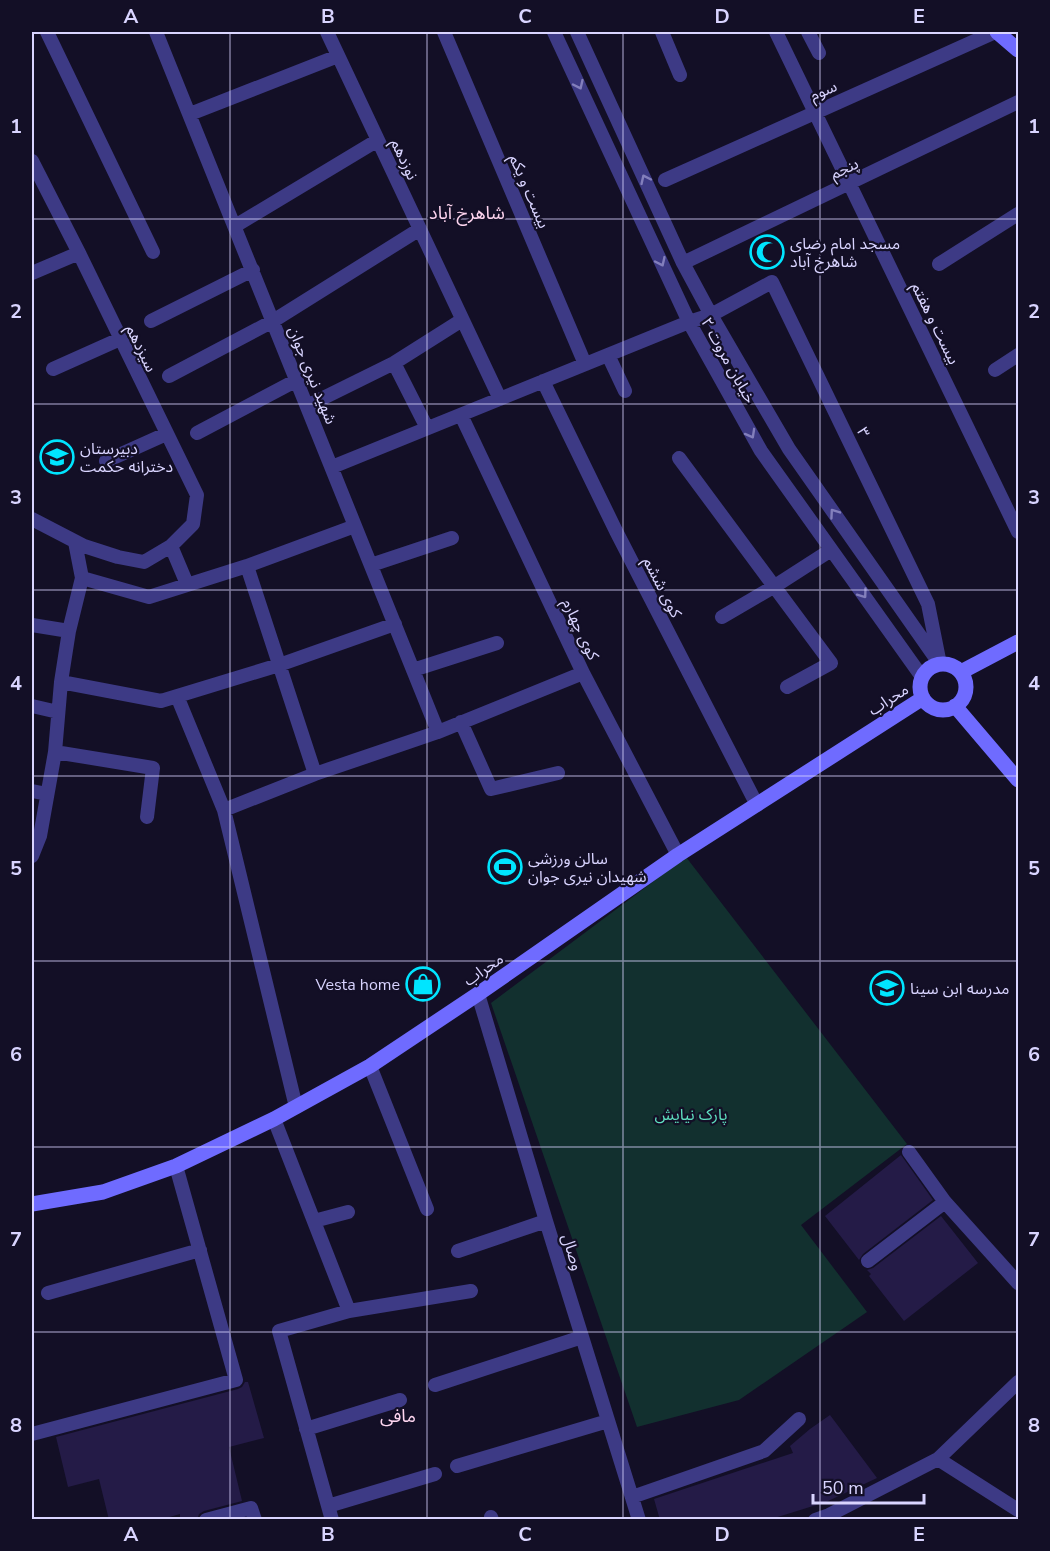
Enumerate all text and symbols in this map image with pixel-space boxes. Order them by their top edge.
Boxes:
text: A [124,3,139,30]
text: B [321,3,335,30]
text: C [518,3,532,30]
text: D [714,3,730,30]
text: E [913,3,925,30]
street label: سوم [806,75,841,108]
one-way arrow [572,78,584,89]
text: 1 [10,113,22,140]
text: 1 [1028,113,1040,140]
street label: نوزدهم [384,135,423,184]
street label: بیست و یکم [503,151,555,232]
street label: پنجم [826,153,863,186]
one-way arrow [640,175,652,186]
district label: شاهرخ آباد [429,201,505,226]
place label: مسجد امام رضای شاهرخ آباد [790,233,900,274]
mosque icon: مسجد امام رضای شاهرخ آباد [749,234,785,270]
one-way arrow [653,255,665,266]
street label: بیست و هفتم [905,279,964,369]
text: 2 [10,298,22,325]
text: 2 [1028,298,1040,325]
street label: خیابان مروت ۲ [695,314,761,407]
street label: سیزدهم [119,321,162,376]
street label: شهید نیری جوان [282,323,342,428]
street label: ۳ [851,424,875,441]
one-way arrow [744,428,755,438]
place label: دبیرستان دخترانه حکمت [80,438,173,478]
school or university icon: دبیرستان دخترانه حکمت [39,439,75,475]
text: 3 [10,484,22,511]
text: 3 [1028,484,1040,511]
one-way arrow [830,508,841,519]
street label: کوی ششم [637,553,687,622]
one-way arrow [856,587,867,598]
street label: کوی چهارم [555,595,604,665]
text: 4 [10,670,22,697]
text: 4 [1028,670,1040,697]
street label: محراب [864,679,913,721]
place label: سالن ورزشی شهیدان نیری جوان [528,848,647,888]
sports icon: سالن ورزشی شهیدان نیری جوان [487,849,523,885]
text: 5 [10,855,22,882]
text: 5 [1028,855,1040,882]
street label: محراب [459,948,508,992]
shop icon: Vesta home [405,966,441,1002]
school or university icon: مدرسه ابن سینا [869,970,905,1006]
place label: Vesta home [314,974,400,996]
place label: مدرسه ابن سینا [910,978,1009,1000]
text: 6 [10,1041,22,1068]
text: 6 [1028,1041,1040,1068]
park label: پارک نیایش [655,1104,727,1126]
text: 7 [10,1226,22,1253]
text: 7 [1028,1226,1040,1253]
street label: وصال [556,1231,588,1273]
district label: مافی [380,1404,416,1428]
text: 8 [10,1412,22,1439]
text: 8 [1028,1412,1040,1439]
scale bar [813,1467,924,1505]
text: 50 m [822,1476,864,1500]
text: A [124,1521,139,1548]
text: B [321,1521,335,1548]
text: C [518,1521,532,1548]
text: D [714,1521,730,1548]
text: E [913,1521,925,1548]

